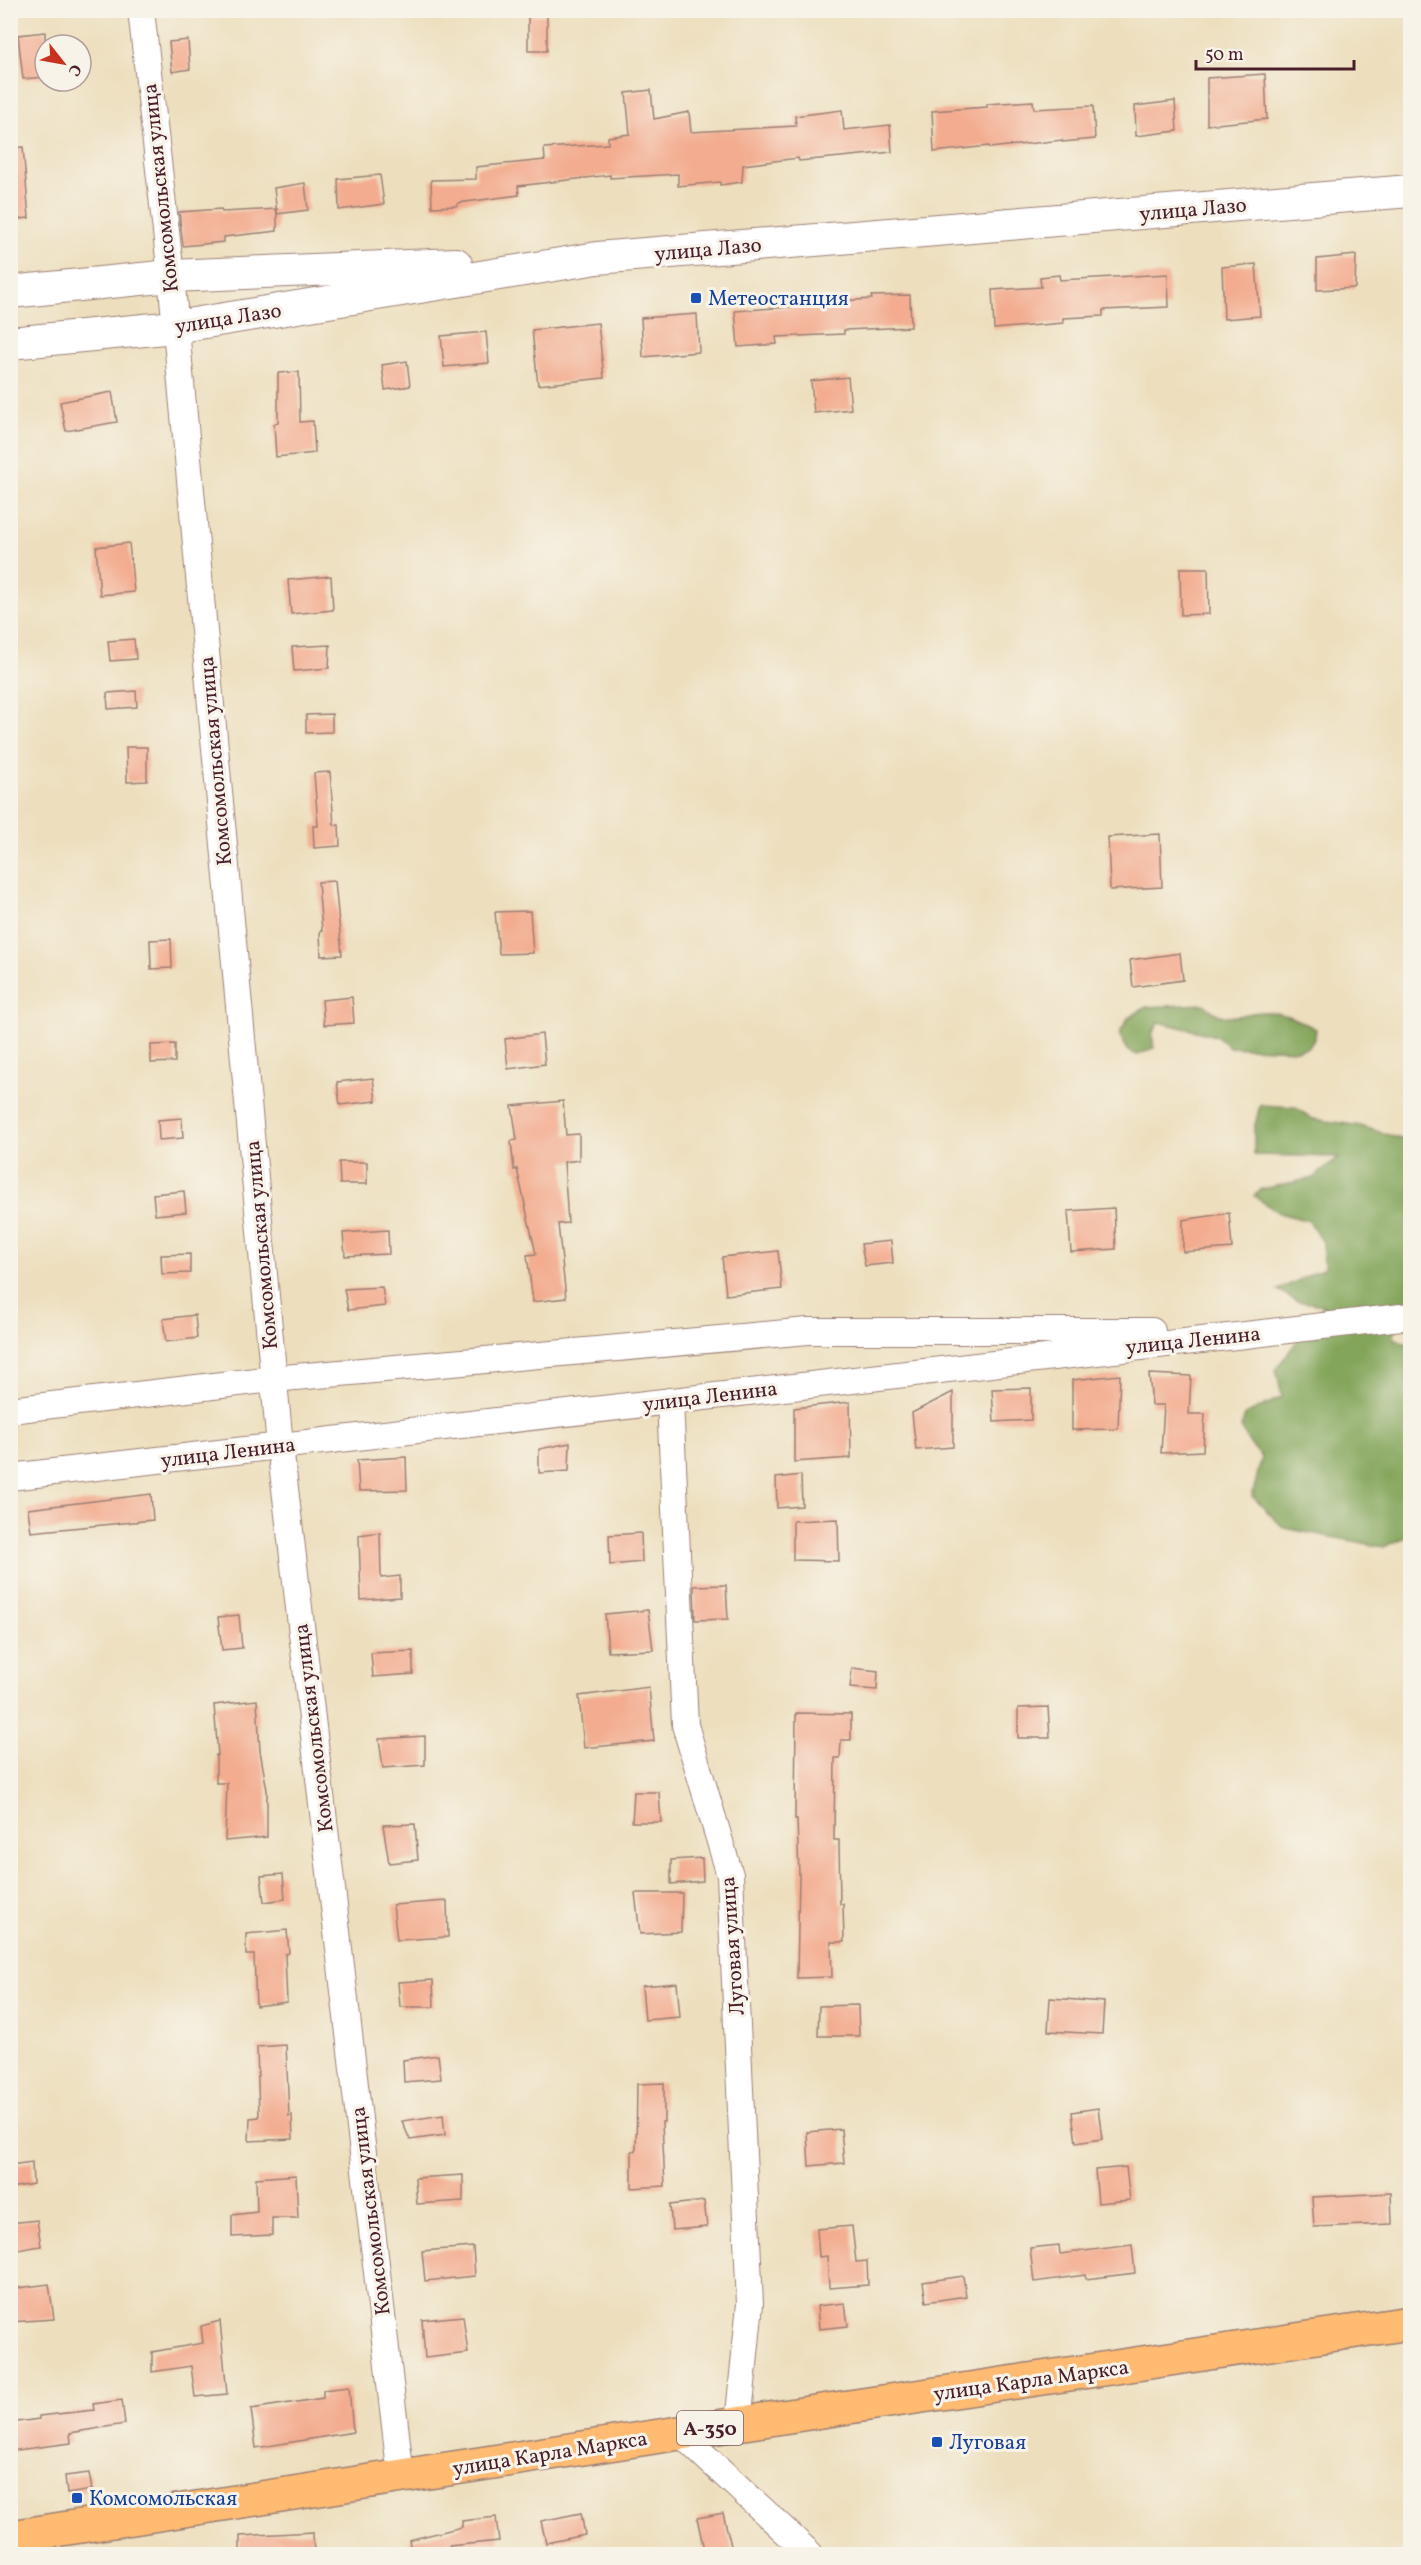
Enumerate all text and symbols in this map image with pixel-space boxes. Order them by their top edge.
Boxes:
north arrow [33,33,93,93]
scale bar [1196,33,1354,71]
text: 50 m [1205,43,1244,68]
text: С [62,60,86,80]
street label: Комсомольская улица [136,82,187,294]
street label: улица Лазо [1138,191,1248,230]
street label: улица Лазо [653,231,763,270]
place label: Метеостанция [708,285,849,314]
marker: Метеостанция [689,291,703,305]
street label: улица Лазо [173,297,284,342]
street label: Комсомольская улица [193,655,240,867]
street label: Комсомольская улица [239,1139,286,1351]
street label: улица Ленина [1124,1320,1262,1363]
street label: улица Ленина [641,1375,779,1420]
street label: улица Ленина [159,1431,297,1476]
street label: Комсомольская улица [287,1622,342,1834]
street label: Луговая улица [714,1875,753,2016]
street label: Комсомольская улица [344,2105,399,2317]
street label: улица Карла Маркса [932,2353,1131,2410]
road number: А-350 [677,2411,743,2445]
street label: улица Карла Маркса [451,2425,650,2484]
place label: Луговая [949,2429,1026,2458]
marker: Луговая [930,2435,944,2449]
place label: Комсомольская [89,2485,237,2514]
marker: Комсомольская [70,2491,84,2505]

